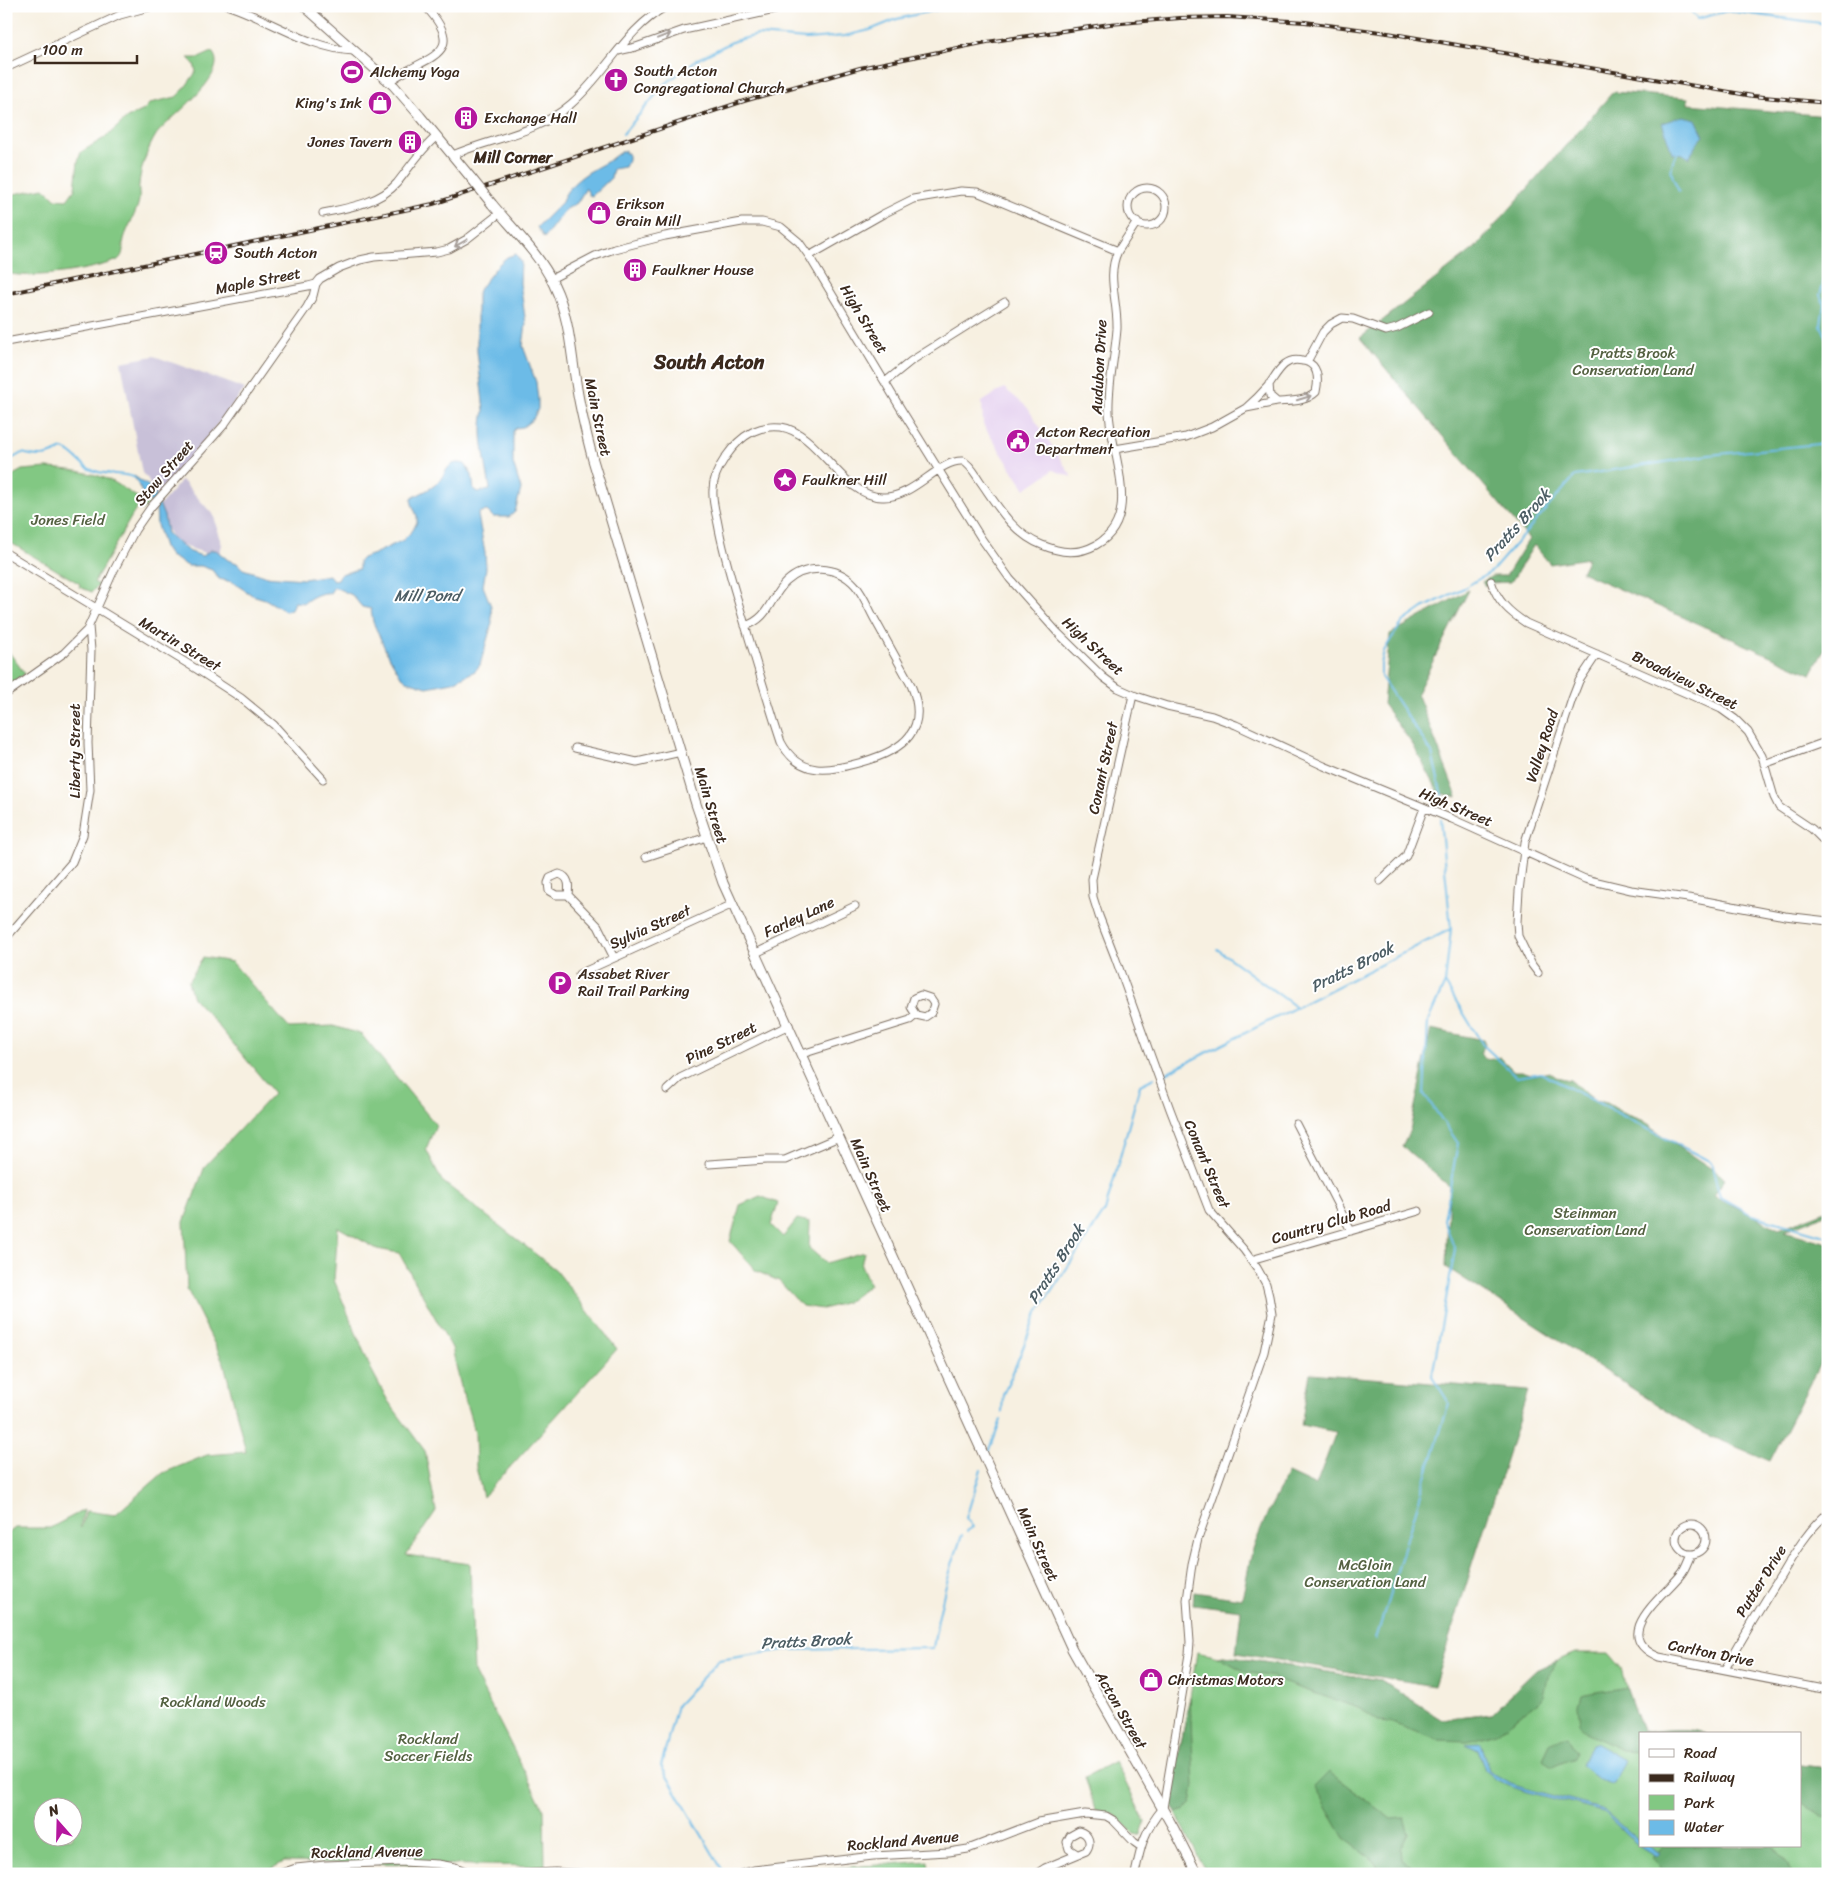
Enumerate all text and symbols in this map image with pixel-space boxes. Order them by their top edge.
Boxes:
one-way arrow [656,31,671,40]
scale bar [35,32,138,64]
text: 100 m [42,37,83,63]
place label: South Acton Congregational Church [634,58,785,101]
sports icon: Alchemy Yoga [339,59,365,85]
place label: Alchemy Yoga [369,59,460,85]
church icon: South Acton Congregational Church [603,67,629,93]
place label: King's Ink [295,90,362,116]
shop icon: King's Ink [367,90,393,116]
building icon: Exchange Hall [453,105,479,131]
place label: Exchange Hall [484,105,578,131]
place label: Jones Tavern [307,129,392,155]
building icon: Jones Tavern [397,129,423,155]
district label: Mill Corner [473,143,554,172]
place label: Erikson Grain Mill [616,191,681,234]
shop icon: Erikson Grain Mill [586,200,612,226]
one-way arrow [454,238,469,248]
station icon: South Acton [203,240,229,266]
place label: South Acton [234,240,317,266]
building icon: Faulkner House [622,257,648,283]
place label: Faulkner House [652,257,754,283]
street label: Maple Street [213,260,303,302]
street label: High Street [833,279,895,359]
street label: Audubon Drive [1083,318,1114,416]
park label: Pratts Brook Conservation Land [1572,340,1695,383]
district label: South Acton [653,345,765,380]
street label: Main Street [577,375,619,459]
one-way arrow [1296,392,1312,402]
place label: Acton Recreation Department [1035,419,1150,462]
public building icon: Acton Recreation Department [1005,428,1031,454]
street label: Stow Street [128,434,201,512]
place icon: Faulkner Hill [772,467,798,493]
place label: Faulkner Hill [802,467,887,493]
water label: Pratts Brook [1476,480,1560,568]
park label: Jones Field [30,507,106,533]
water label: Mill Pond [394,581,464,610]
street label: Martin Street [134,609,227,679]
street label: High Street [1056,610,1131,682]
street label: Broadview Street [1627,643,1743,717]
street label: Liberty Street [62,703,88,799]
street label: Valley Road [1518,705,1566,786]
street label: Conant Street [1080,718,1126,817]
street label: Main Street [687,763,735,847]
street label: High Street [1415,780,1497,834]
street label: Farley Lane [759,889,839,945]
street label: Sylvia Street [605,897,696,957]
water label: Pratts Brook [1305,932,1401,1000]
place label: Assabet River Rail Trail Parking [577,961,690,1004]
parking icon: Assabet River Rail Trail Parking [547,970,573,996]
street label: Pine Street [681,1014,762,1071]
street label: Conant Street [1177,1116,1238,1213]
street label: Main Street [843,1133,899,1217]
street label: Country Club Road [1268,1192,1395,1251]
park label: Steinman Conservation Land [1524,1200,1647,1243]
water label: Pratts Brook [1019,1216,1094,1310]
street label: Main Street [1010,1502,1066,1586]
street label: Putter Drive [1728,1539,1794,1622]
park label: McGloin Conservation Land [1304,1552,1427,1595]
water label: Pratts Brook [760,1624,854,1658]
street label: Carlton Drive [1666,1632,1756,1674]
street label: Acton Street [1088,1665,1154,1755]
shop icon: Christmas Motors [1138,1667,1164,1693]
place label: Christmas Motors [1168,1667,1284,1693]
park label: Rockland Woods [160,1689,266,1715]
park label: Rockland Soccer Fields [384,1726,473,1769]
legend [1639,1732,1802,1848]
text: Road [1684,1740,1717,1766]
text: Railway [1684,1764,1735,1790]
text: Park [1684,1790,1715,1816]
text: N [44,1797,63,1824]
north arrow [32,1798,82,1848]
text: Water [1684,1814,1724,1840]
street label: Rockland Avenue [846,1823,960,1859]
street label: Rockland Avenue [311,1838,423,1866]

